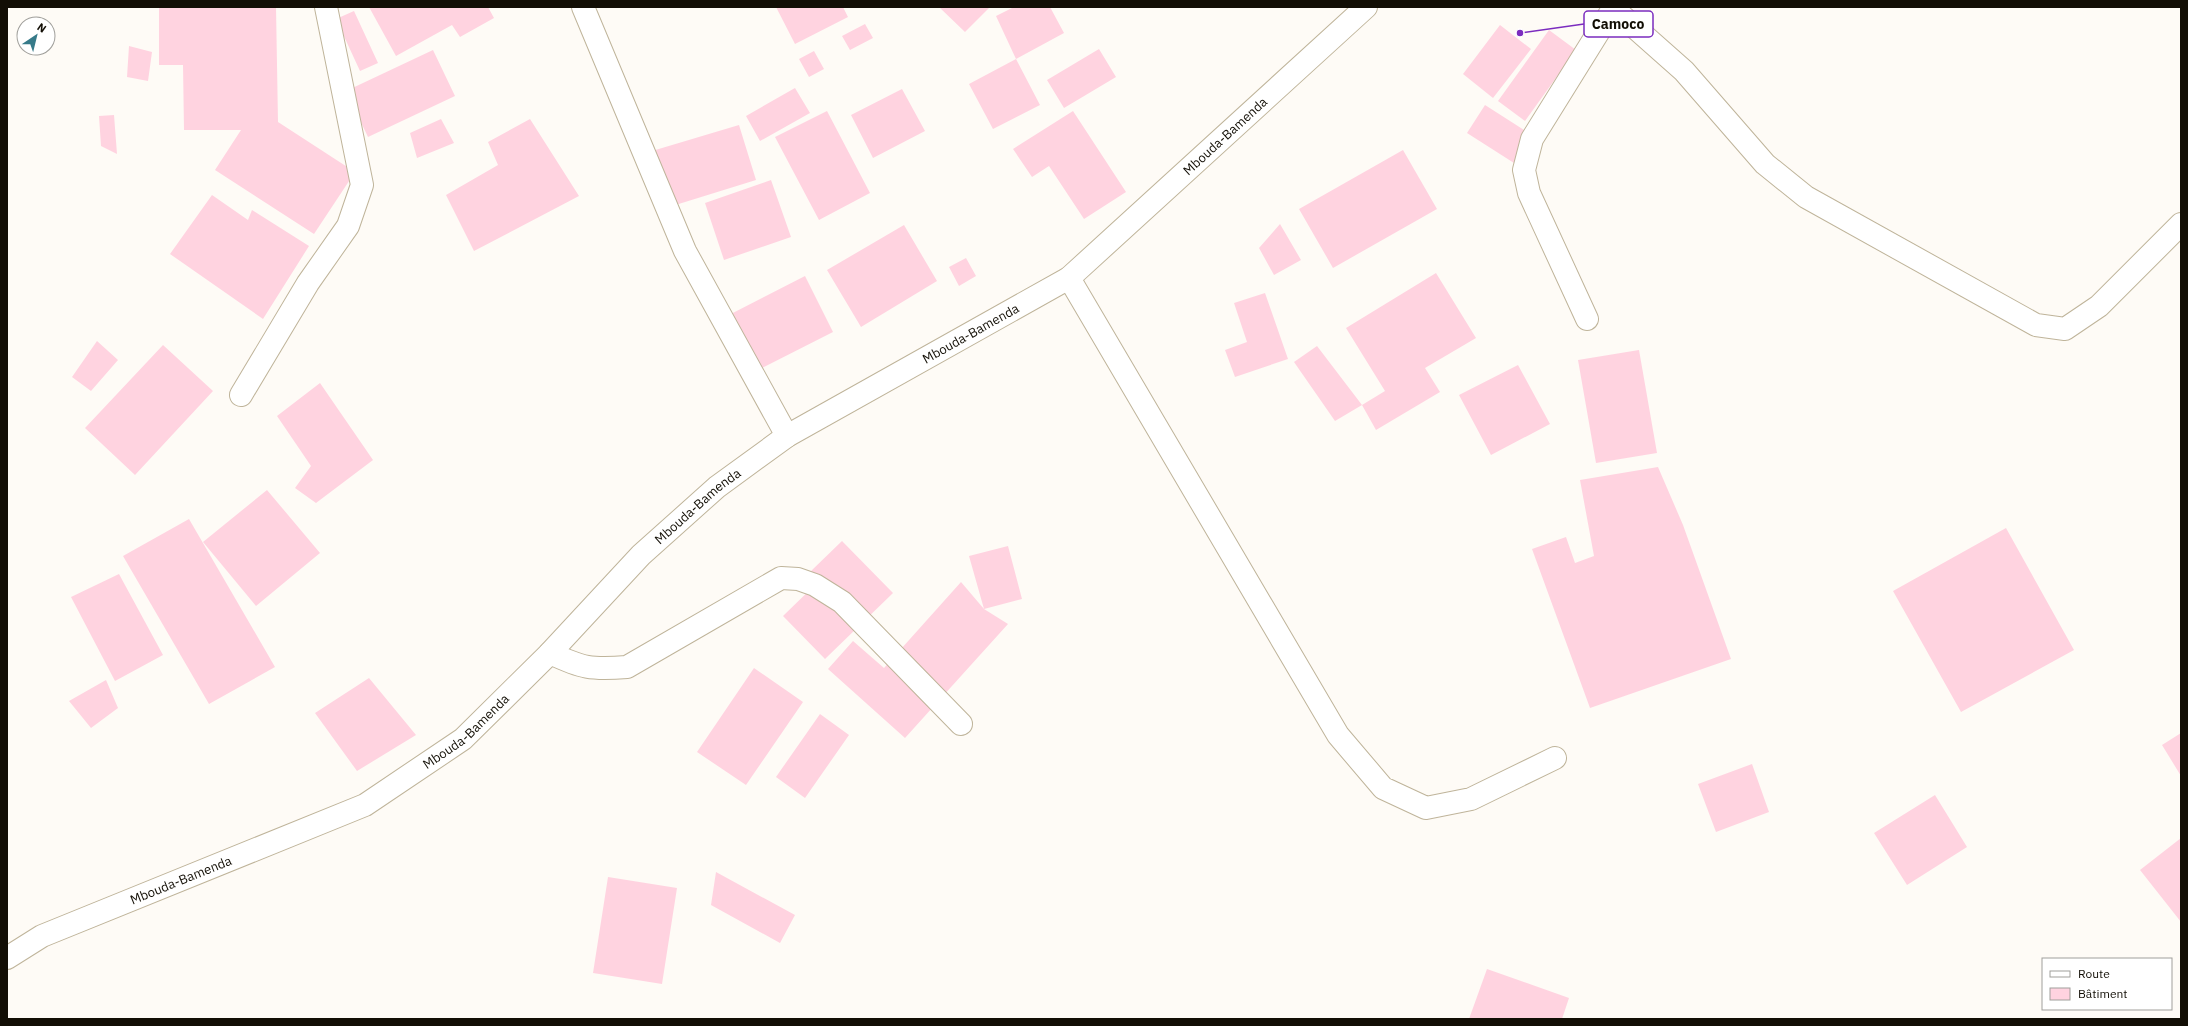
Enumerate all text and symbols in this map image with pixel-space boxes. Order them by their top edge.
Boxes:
callout: Camoco [1584,11,1653,37]
text: Camoco [1592,15,1644,33]
north arrow [16,16,56,56]
text: N [34,20,49,36]
street label: Mbouda-Bamenda [1180,93,1271,179]
street label: Mbouda-Bamenda [919,300,1022,368]
street label: Mbouda-Bamenda [651,465,744,548]
street label: Mbouda-Bamenda [419,690,513,773]
street label: Mbouda-Bamenda [128,852,234,908]
legend [2042,958,2172,1010]
text: Route [2078,966,2110,981]
text: Bâtiment [2078,986,2128,1001]

